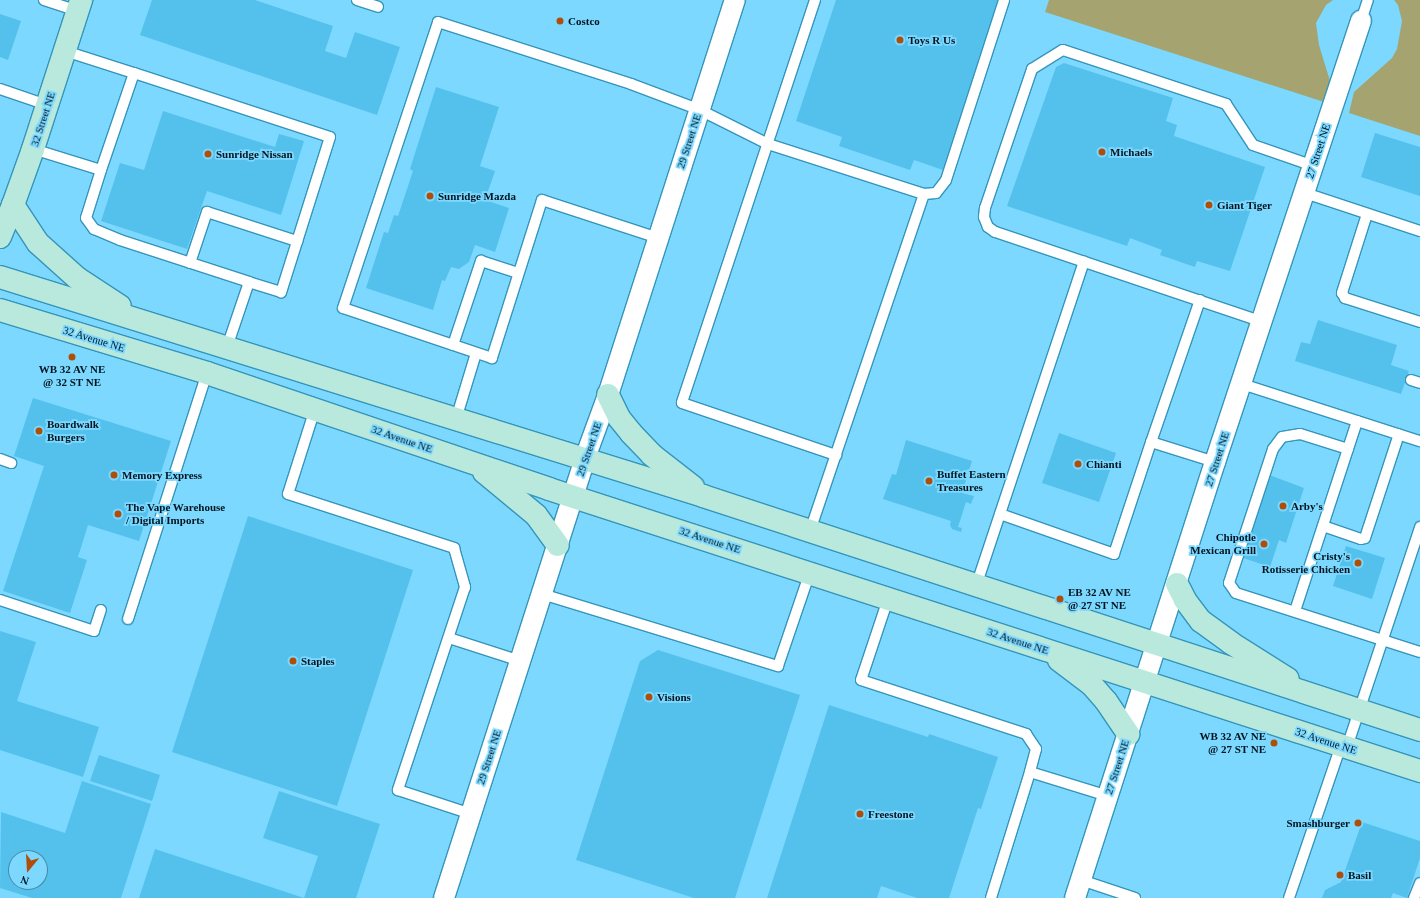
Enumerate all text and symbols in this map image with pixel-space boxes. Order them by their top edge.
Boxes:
place label: Costco [568,14,600,28]
marker: Costco [555,16,565,26]
place label: Toys R Us [908,33,955,47]
marker: Toys R Us [895,35,905,45]
street label: 32 Street NE [28,90,58,148]
street label: 29 Street NE [674,112,704,170]
street label: 27 Street NE [1303,122,1333,180]
place label: Michaels [1110,145,1152,159]
place label: Sunridge Nissan [216,147,293,161]
marker: Michaels [1097,147,1107,157]
marker: Sunridge Nissan [203,149,213,159]
place label: Sunridge Mazda [438,189,516,203]
marker: Sunridge Mazda [425,191,435,201]
place label: Giant Tiger [1217,198,1272,212]
marker: Giant Tiger [1204,200,1214,210]
street label: 32 Avenue NE [61,323,127,355]
marker: WB 32 AV NE @ 32 ST NE [67,352,77,362]
place label: WB 32 AV NE @ 32 ST NE [38,363,106,389]
place label: Boardwalk Burgers [47,418,99,444]
street label: 29 Street NE [574,420,604,478]
street label: 32 Avenue NE [369,422,435,456]
marker: Boardwalk Burgers [34,426,44,436]
street label: 27 Street NE [1202,430,1232,488]
place label: Chianti [1086,457,1121,471]
marker: Chianti [1073,459,1083,469]
place label: Memory Express [122,468,202,482]
place label: Buffet Eastern Treasures [937,468,1006,494]
marker: Memory Express [109,470,119,480]
marker: Buffet Eastern Treasures [924,476,934,486]
place label: Arby's [1291,499,1323,513]
place label: The Vape Warehouse / Digital Imports [126,501,226,527]
marker: Arby's [1278,501,1288,511]
marker: The Vape Warehouse / Digital Imports [113,509,123,519]
street label: 32 Avenue NE [677,524,743,556]
place label: Chipotle Mexican Grill [1190,531,1256,557]
marker: Chipotle Mexican Grill [1259,539,1269,549]
place label: Cristy's Rotisserie Chicken [1262,550,1350,576]
marker: Cristy's Rotisserie Chicken [1353,558,1363,568]
place label: EB 32 AV NE @ 27 ST NE [1068,586,1132,612]
marker: EB 32 AV NE @ 27 ST NE [1055,594,1065,604]
street label: 32 Avenue NE [985,625,1051,657]
place label: Staples [301,654,335,668]
marker: Staples [288,656,298,666]
place label: Visions [657,690,691,704]
marker: Visions [644,692,654,702]
street label: 32 Avenue NE [1293,725,1359,757]
street label: 29 Street NE [474,728,504,786]
place label: WB 32 AV NE @ 27 ST NE [1199,730,1266,756]
street label: 27 Street NE [1102,738,1132,796]
marker: WB 32 AV NE @ 27 ST NE [1269,738,1279,748]
place label: Freestone [868,807,914,821]
marker: Freestone [855,809,865,819]
place label: Smashburger [1286,816,1350,830]
marker: Smashburger [1353,818,1363,828]
north arrow [8,850,48,890]
place label: Basil [1348,868,1371,882]
marker: Basil [1335,870,1345,880]
text: N [19,874,30,887]

